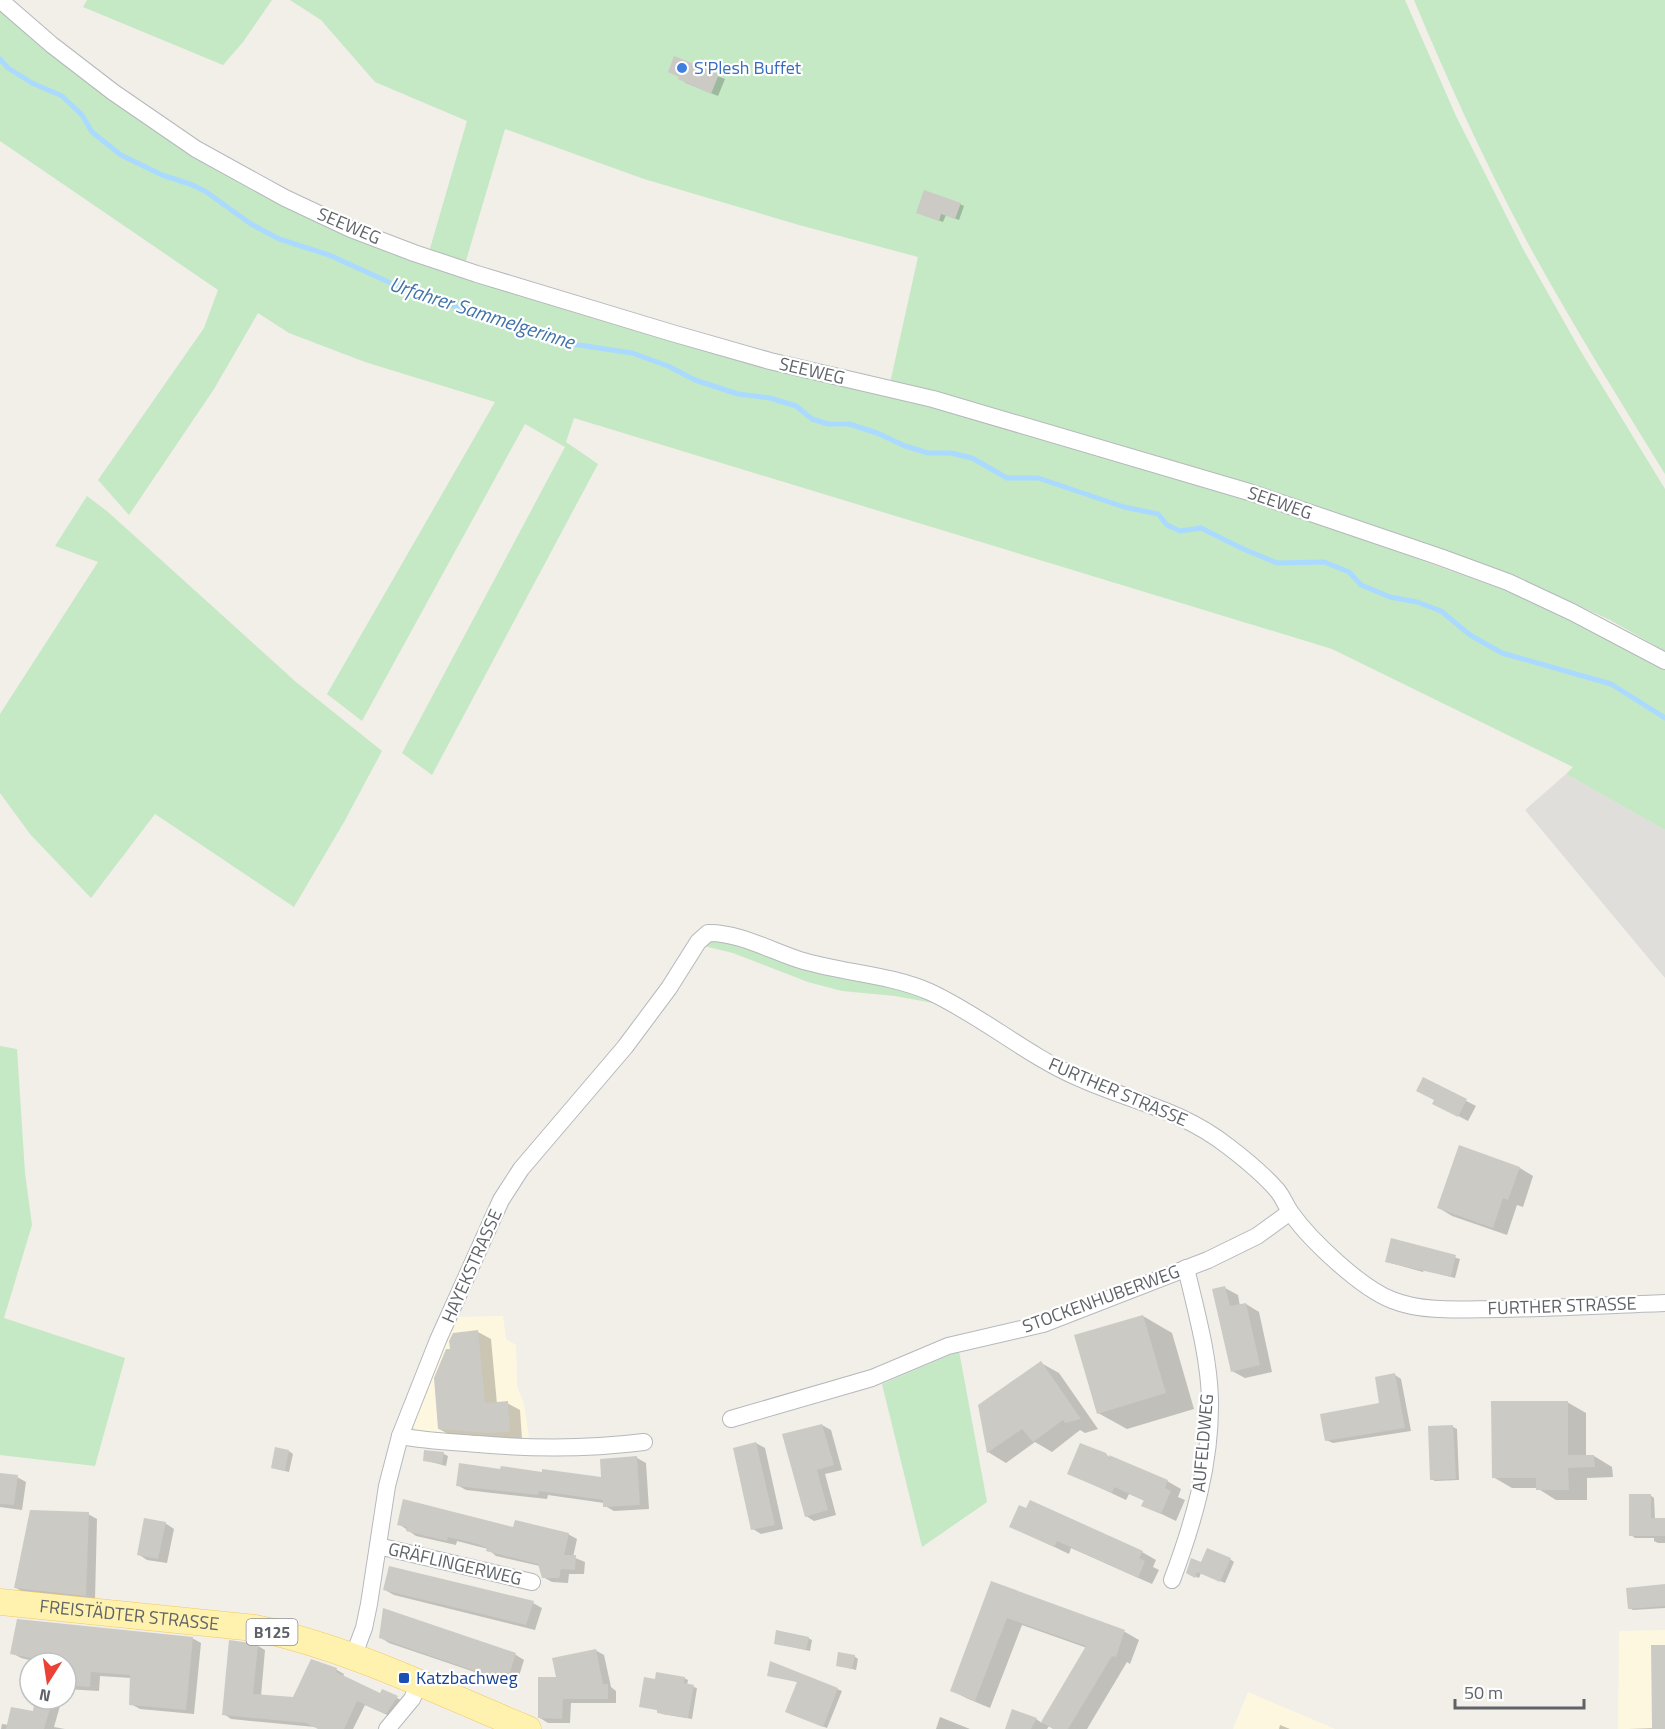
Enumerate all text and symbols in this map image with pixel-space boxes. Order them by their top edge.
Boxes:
place label: S'Plesh Buffet [694,54,802,81]
marker: S'Plesh Buffet [675,61,689,75]
street label: SEEWEG [313,200,385,251]
water label: Urfahrer Sammelgerinne [386,268,580,358]
street label: SEEWEG [777,350,848,391]
street label: SEEWEG [1244,479,1316,526]
street label: FURTHER STRASSE [1044,1050,1192,1133]
street label: HAYEKSTRASSE [434,1204,509,1327]
street label: STOCKENHUBERWEG [1018,1258,1183,1340]
street label: FURTHER STRASSE [1487,1289,1637,1322]
street label: AUFELDWEG [1185,1393,1220,1493]
street label: GRÄFLINGERWEG [386,1535,525,1592]
street label: FREISTÄDTER STRASSE [38,1592,220,1637]
road number: B125 [246,1619,298,1645]
north arrow [18,1651,78,1711]
place label: Katzbachweg [416,1664,518,1691]
marker: Katzbachweg [397,1671,411,1685]
scale bar [1455,1672,1584,1710]
text: 50 m [1464,1679,1503,1706]
text: N [37,1683,53,1709]

